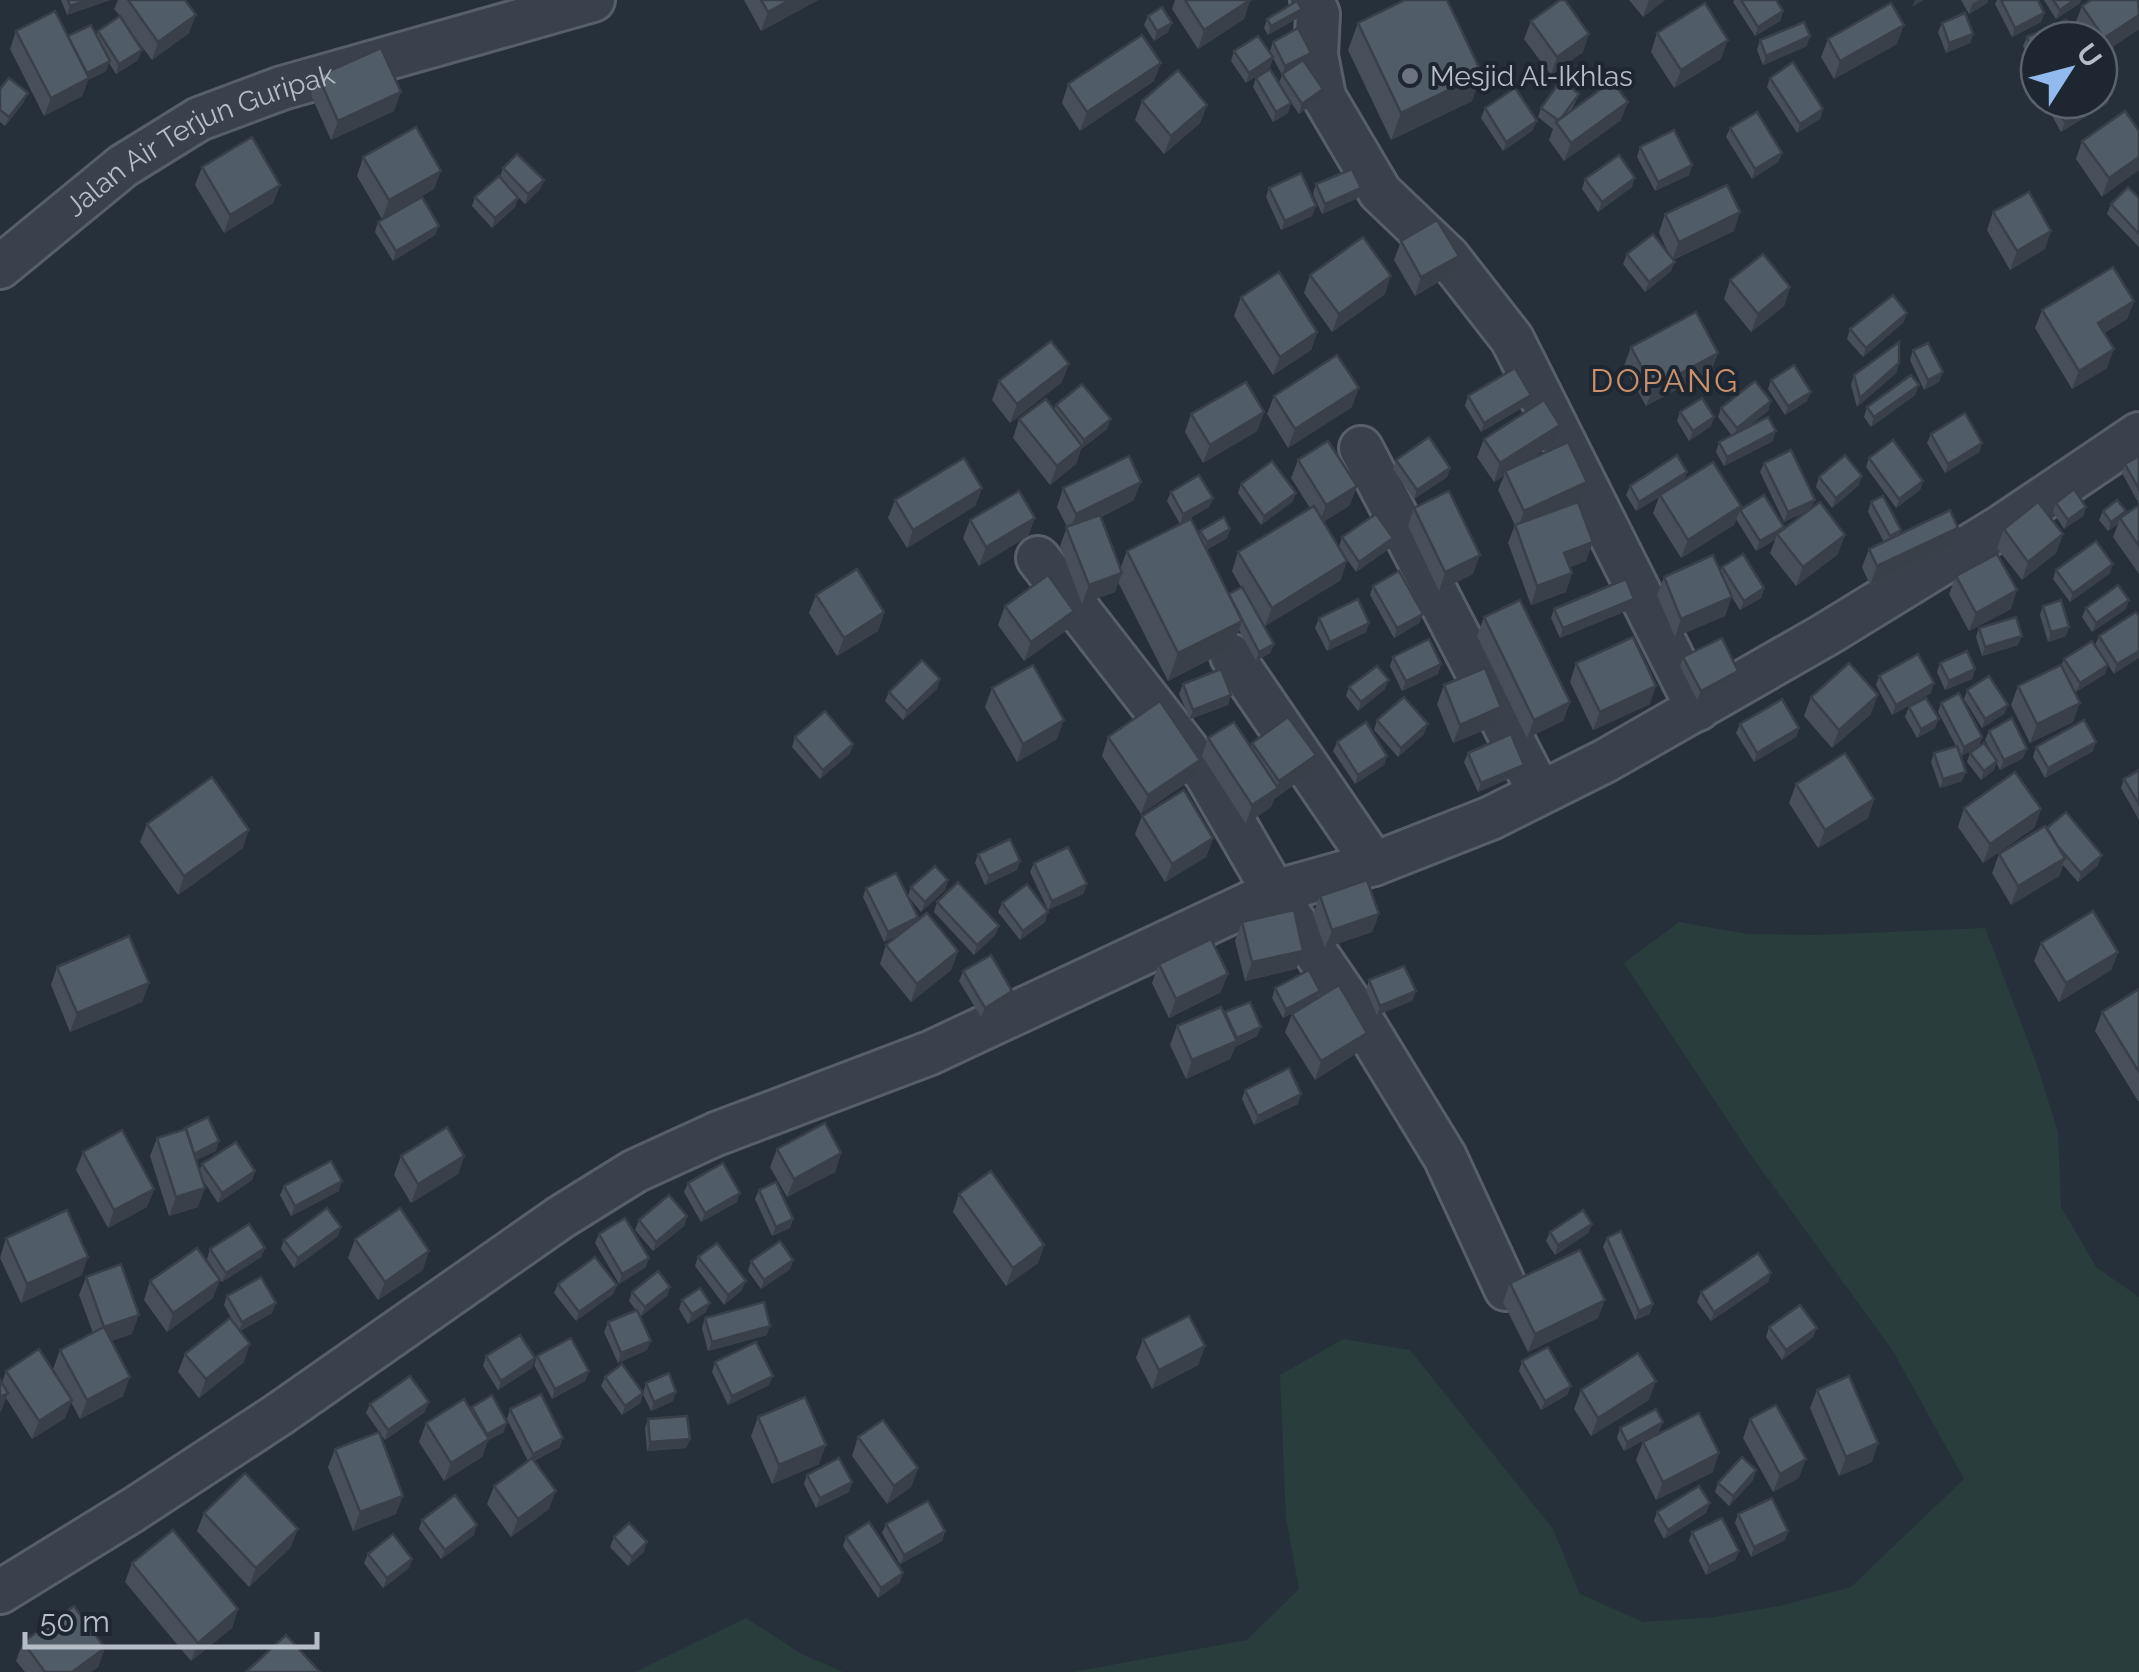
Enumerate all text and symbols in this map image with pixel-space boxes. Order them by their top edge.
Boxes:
north arrow [2019,20,2119,120]
text: U [2069,37,2108,74]
street label: Jalan Air Terjun Guripak [59,58,338,223]
place label: Mesjid Al-Ikhlas [1430,60,1633,93]
marker: Mesjid Al-Ikhlas [1399,65,1421,87]
district label: DOPANG [1590,362,1740,399]
scale bar [25,1587,318,1649]
text: 50 m [40,1604,110,1639]

